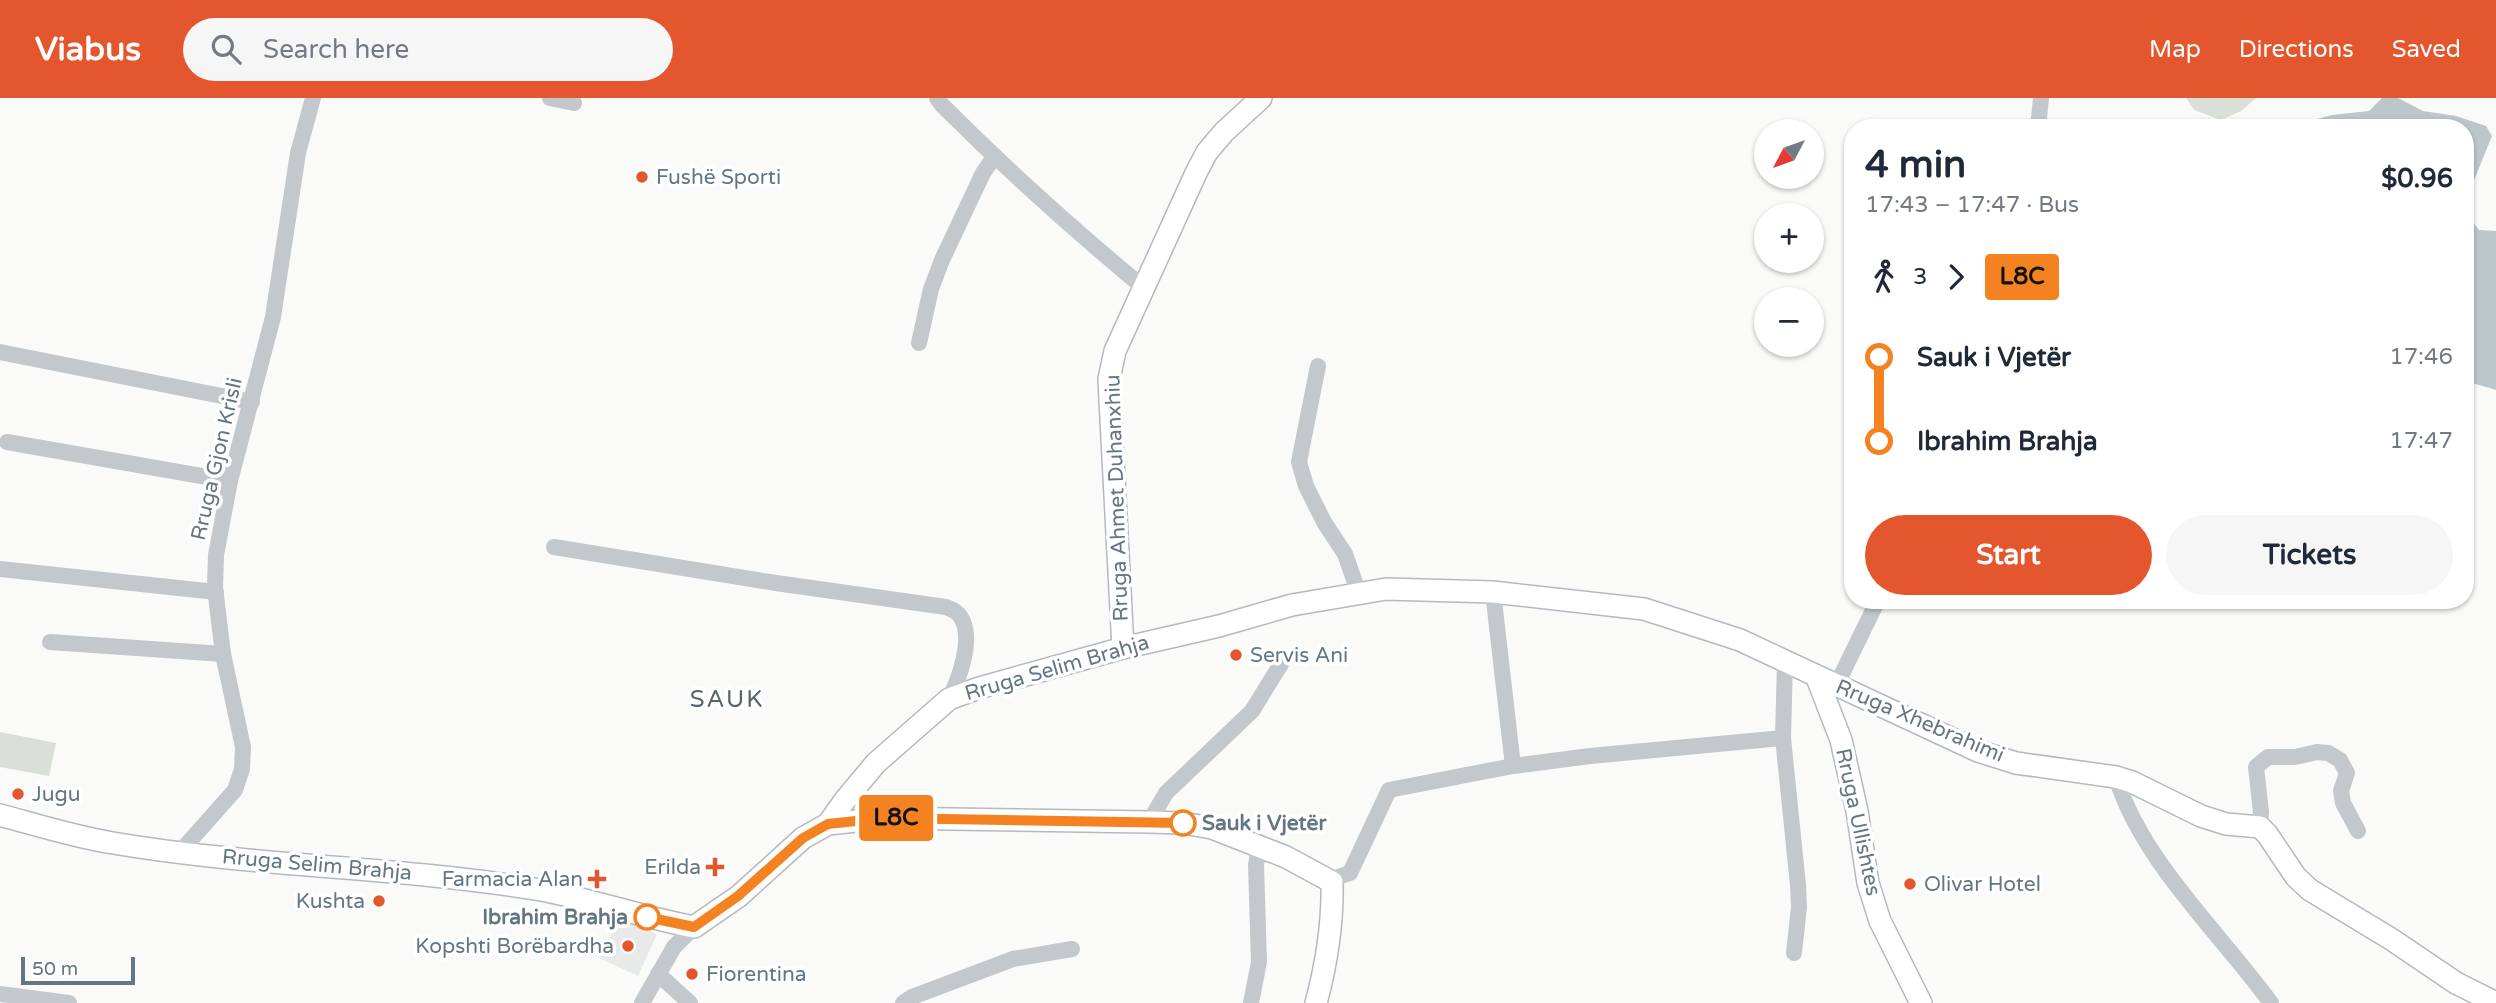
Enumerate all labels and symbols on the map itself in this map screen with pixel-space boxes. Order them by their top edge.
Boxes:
north arrow [1754,119,1824,189]
place label: Fushë Sporti [656,165,781,190]
marker: Fushë Sporti [634,169,650,185]
street label: Rruga Ahmet Duhanxhiu [1100,374,1134,622]
street label: Rruga Gjon Krisli [186,375,248,543]
street label: Rruga Selim Brahja [962,630,1152,706]
place label: Servis Ani [1250,643,1348,668]
marker: Servis Ani [1228,647,1244,663]
street label: Rruga Xhebrahimi [1832,674,2008,768]
district label: SAUK [690,685,764,714]
street label: Rruga Ullishtes [1830,746,1886,898]
place label: Jugu [32,782,81,807]
marker: Jugu [10,786,26,802]
line badge: L8C [856,795,936,841]
marker: Sauk i Vjetër [1170,810,1196,836]
place label: Sauk i Vjetër [1202,811,1327,836]
street label: Rruga Selim Brahja [221,844,413,886]
place label: Erilda [644,855,701,880]
marker: Erilda [707,859,723,875]
place label: Farmacia Alan [442,867,583,892]
marker: Farmacia Alan [589,871,605,887]
place label: Olivar Hotel [1924,872,2041,897]
marker: Olivar Hotel [1902,876,1918,892]
place label: Kushta [296,889,365,914]
marker: Kushta [371,893,387,909]
marker: Ibrahim Brahja [634,904,660,930]
place label: Ibrahim Brahja [482,905,628,930]
place label: Kopshti Borëbardha [415,934,614,959]
marker: Kopshti Borëbardha [620,938,636,954]
scale bar [21,954,135,986]
place label: Fiorentina [706,962,807,987]
marker: Fiorentina [684,966,700,982]

